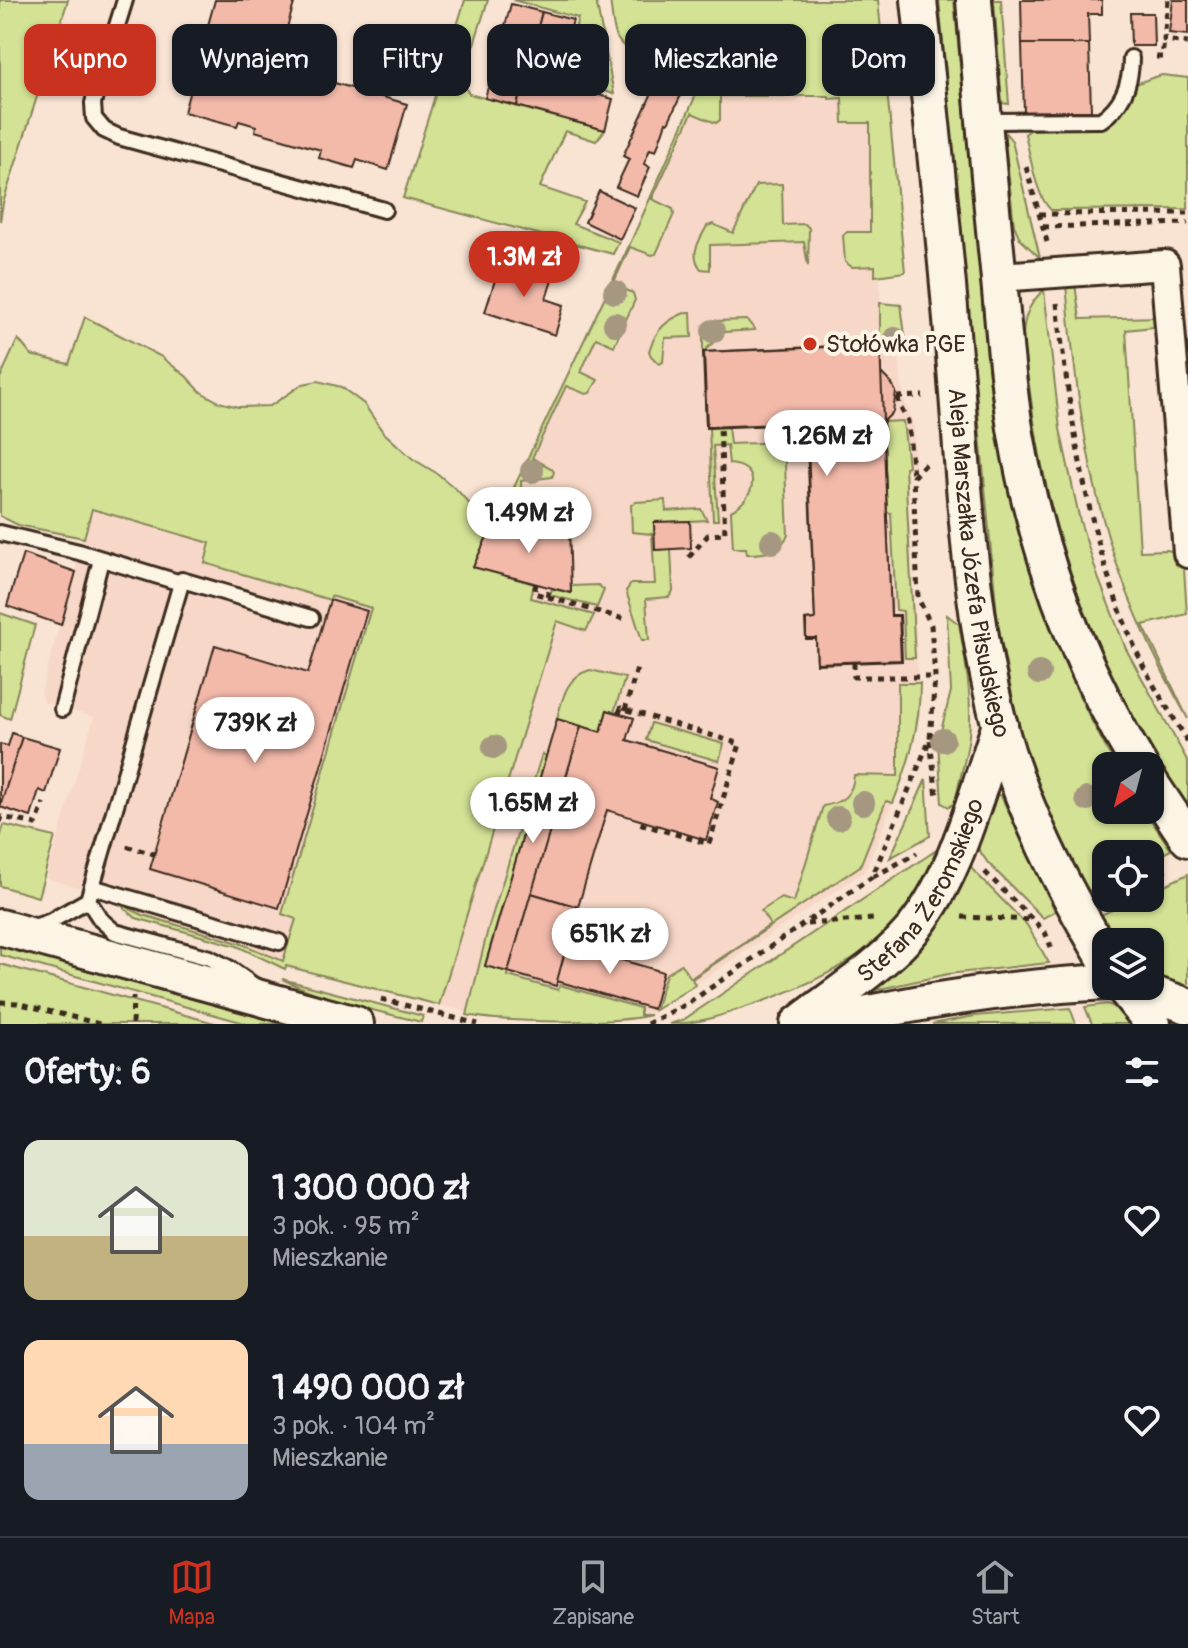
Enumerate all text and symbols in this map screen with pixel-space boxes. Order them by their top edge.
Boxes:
chip: Kupno [24,24,156,96]
chip: Wynajem [172,24,337,96]
chip: Filtry [353,24,471,96]
chip: Nowe [487,24,609,96]
chip: Mieszkanie [625,24,806,96]
chip: Dom [822,24,935,96]
pin: 1.3M zł [450,231,598,299]
text: 1.3M zł [487,241,561,273]
place label: Stołówka PGE [826,330,966,359]
marker: Stołówka PGE [801,335,819,353]
street label: Aleja Marszałka Józefa Piłsudskiego [942,387,1017,741]
pin: 1.26M zł [744,410,910,478]
text: 1.26M zł [782,420,872,452]
pin: 1.49M zł [446,487,612,555]
text: 1.49M zł [485,497,573,529]
pin: 739K zł [181,697,329,765]
text: 739K zł [214,707,296,739]
north arrow [1092,752,1164,824]
map controls [1092,752,1164,1000]
pin: 1.65M zł [450,777,616,845]
text: 1.65M zł [488,787,578,819]
street label: Stefana Żeromskiego [851,794,989,989]
button: locate [1092,840,1164,912]
pin: 651K zł [536,908,684,976]
text: 651K zł [570,918,650,950]
button: layers [1092,928,1164,1000]
icon: filters [1120,1050,1164,1094]
text: Oferty: 6 [24,1051,151,1094]
text: 1 300 000 zł [272,1167,469,1210]
icon: home [88,1172,184,1268]
icon: heart [1120,1198,1164,1242]
text: 3 pok. · 95 m² [272,1210,420,1242]
text: Mieszkanie [272,1242,388,1274]
text: 1 490 000 zł [272,1367,464,1410]
icon: home [88,1372,184,1468]
icon: heart [1120,1398,1164,1442]
text: 3 pok. · 104 m² [272,1410,435,1442]
text: Mieszkanie [272,1442,388,1474]
tab: Mapa [168,1555,215,1631]
tab: Zapisane [552,1555,634,1631]
tab: Start [971,1555,1020,1631]

